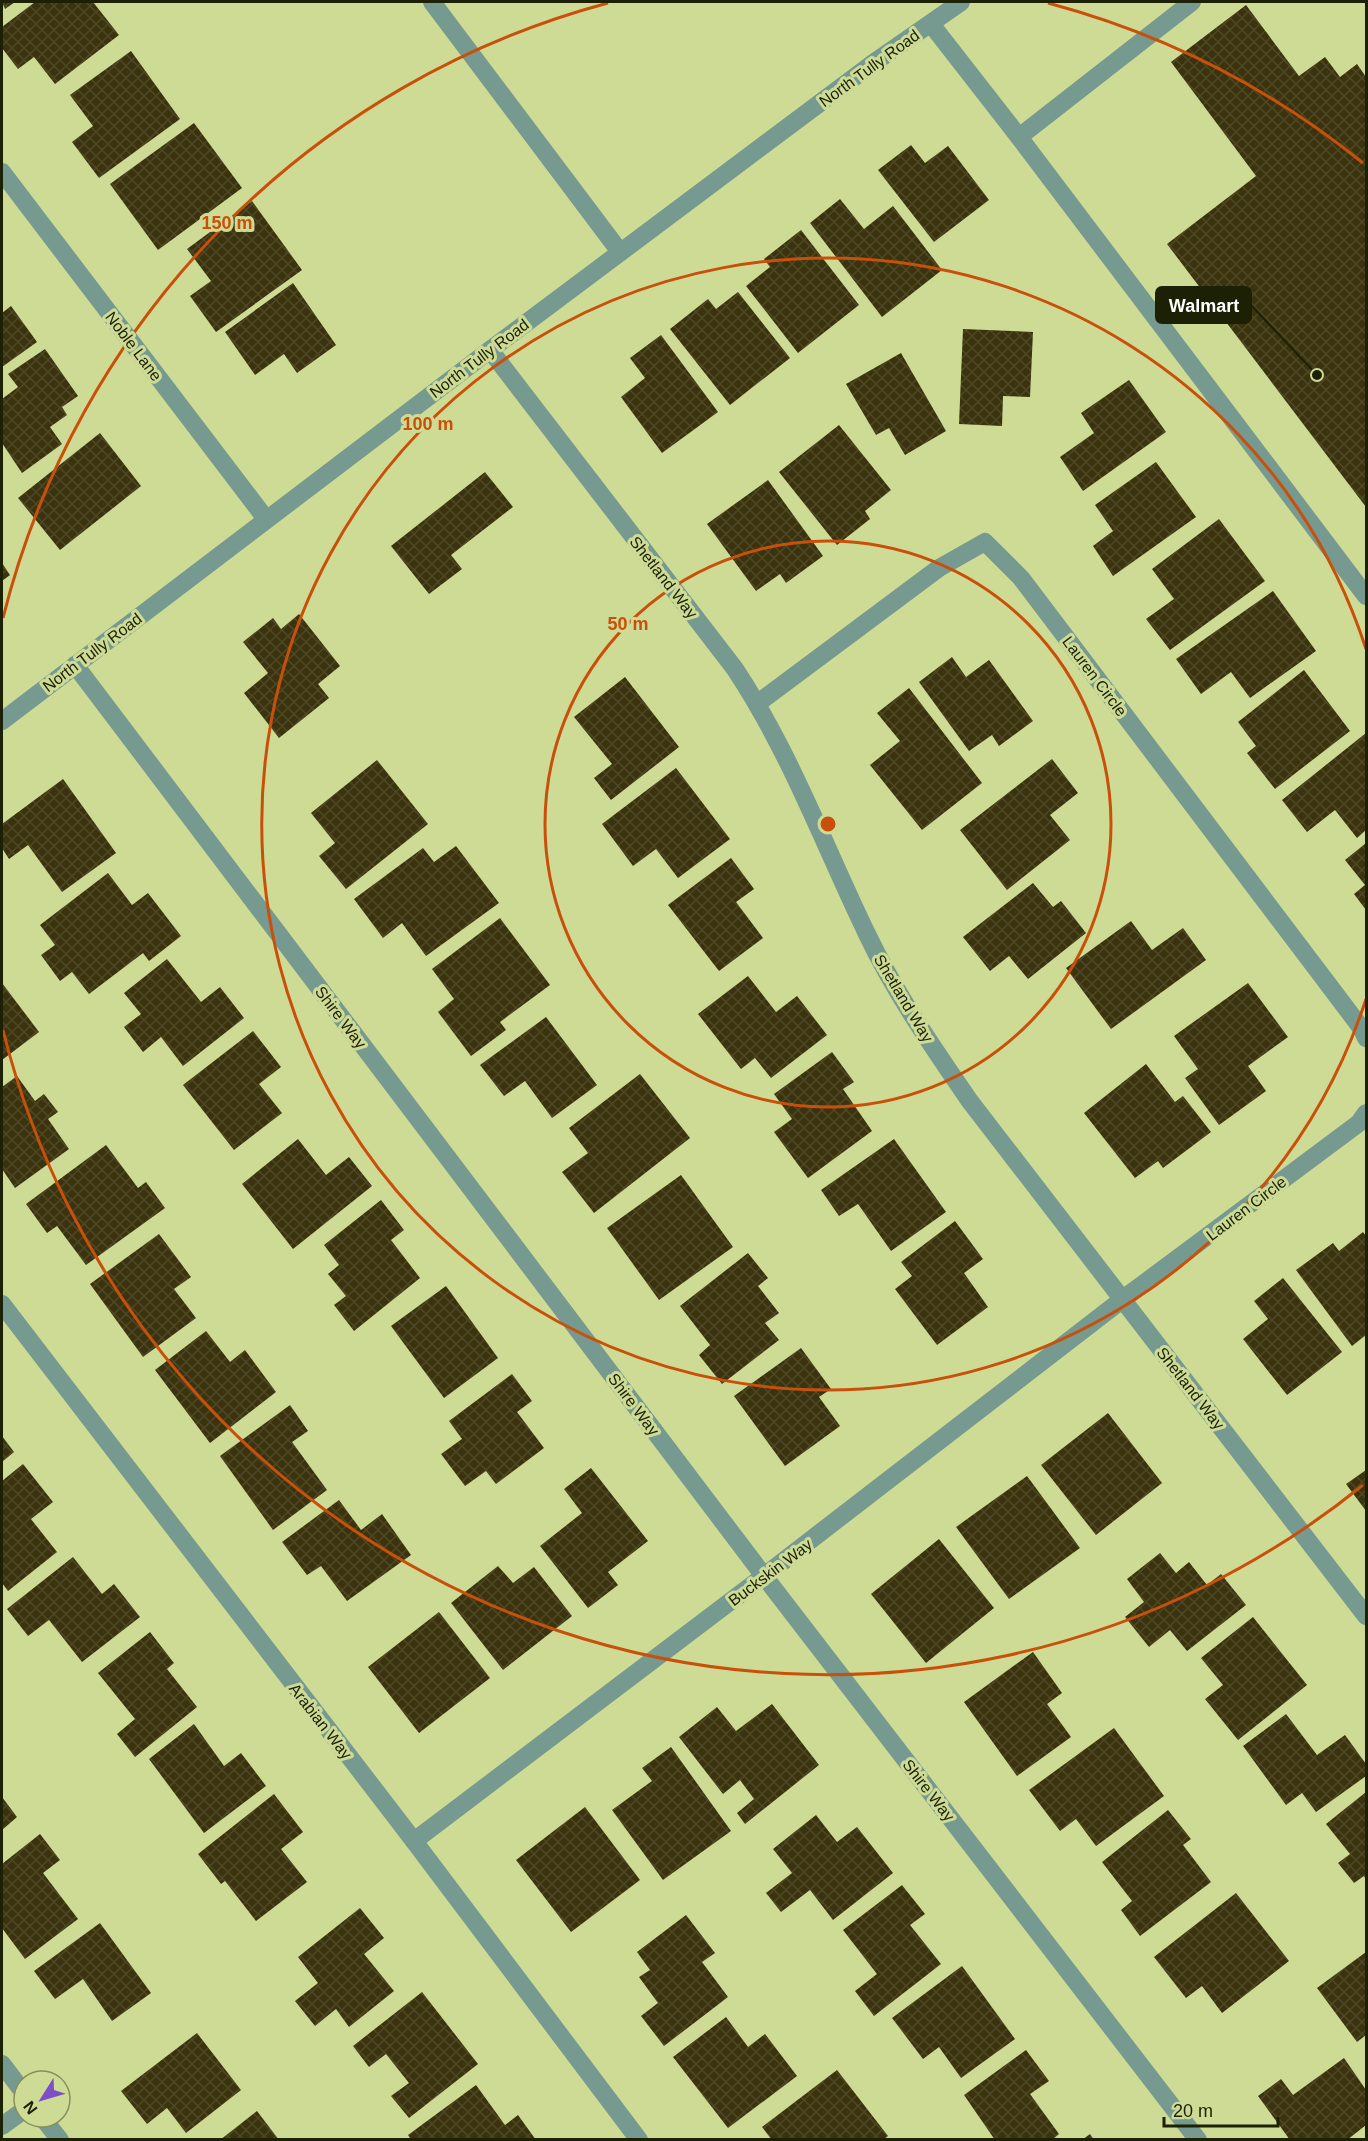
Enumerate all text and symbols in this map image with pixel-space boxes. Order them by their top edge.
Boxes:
street label: North Tully Road [816,27,922,110]
text: 150 m [201,213,253,233]
callout: Walmart [1156,287,1251,323]
text: Walmart [1169,296,1239,316]
street label: Noble Lane [102,309,165,384]
street label: North Tully Road [427,316,532,401]
text: 100 m [402,414,454,434]
street label: Shetland Way [626,533,701,622]
street label: North Tully Road [40,610,145,695]
text: 50 m [607,614,649,634]
street label: Lauren Circle [1059,633,1130,719]
centre of rings [818,814,838,834]
street label: Shetland Way [871,951,936,1045]
street label: Shire Way [312,983,369,1052]
street label: Lauren Circle [1203,1173,1289,1244]
street label: Shetland Way [1153,1344,1228,1433]
street label: Shire Way [605,1370,662,1439]
street label: Buckskin Way [725,1536,815,1609]
street label: Arabian Way [286,1680,355,1762]
street label: Shire Way [899,1756,958,1824]
north arrow [12,2069,72,2129]
scale bar [1164,2090,1278,2128]
text: N [20,2098,41,2117]
text: 20 m [1173,2101,1213,2121]

